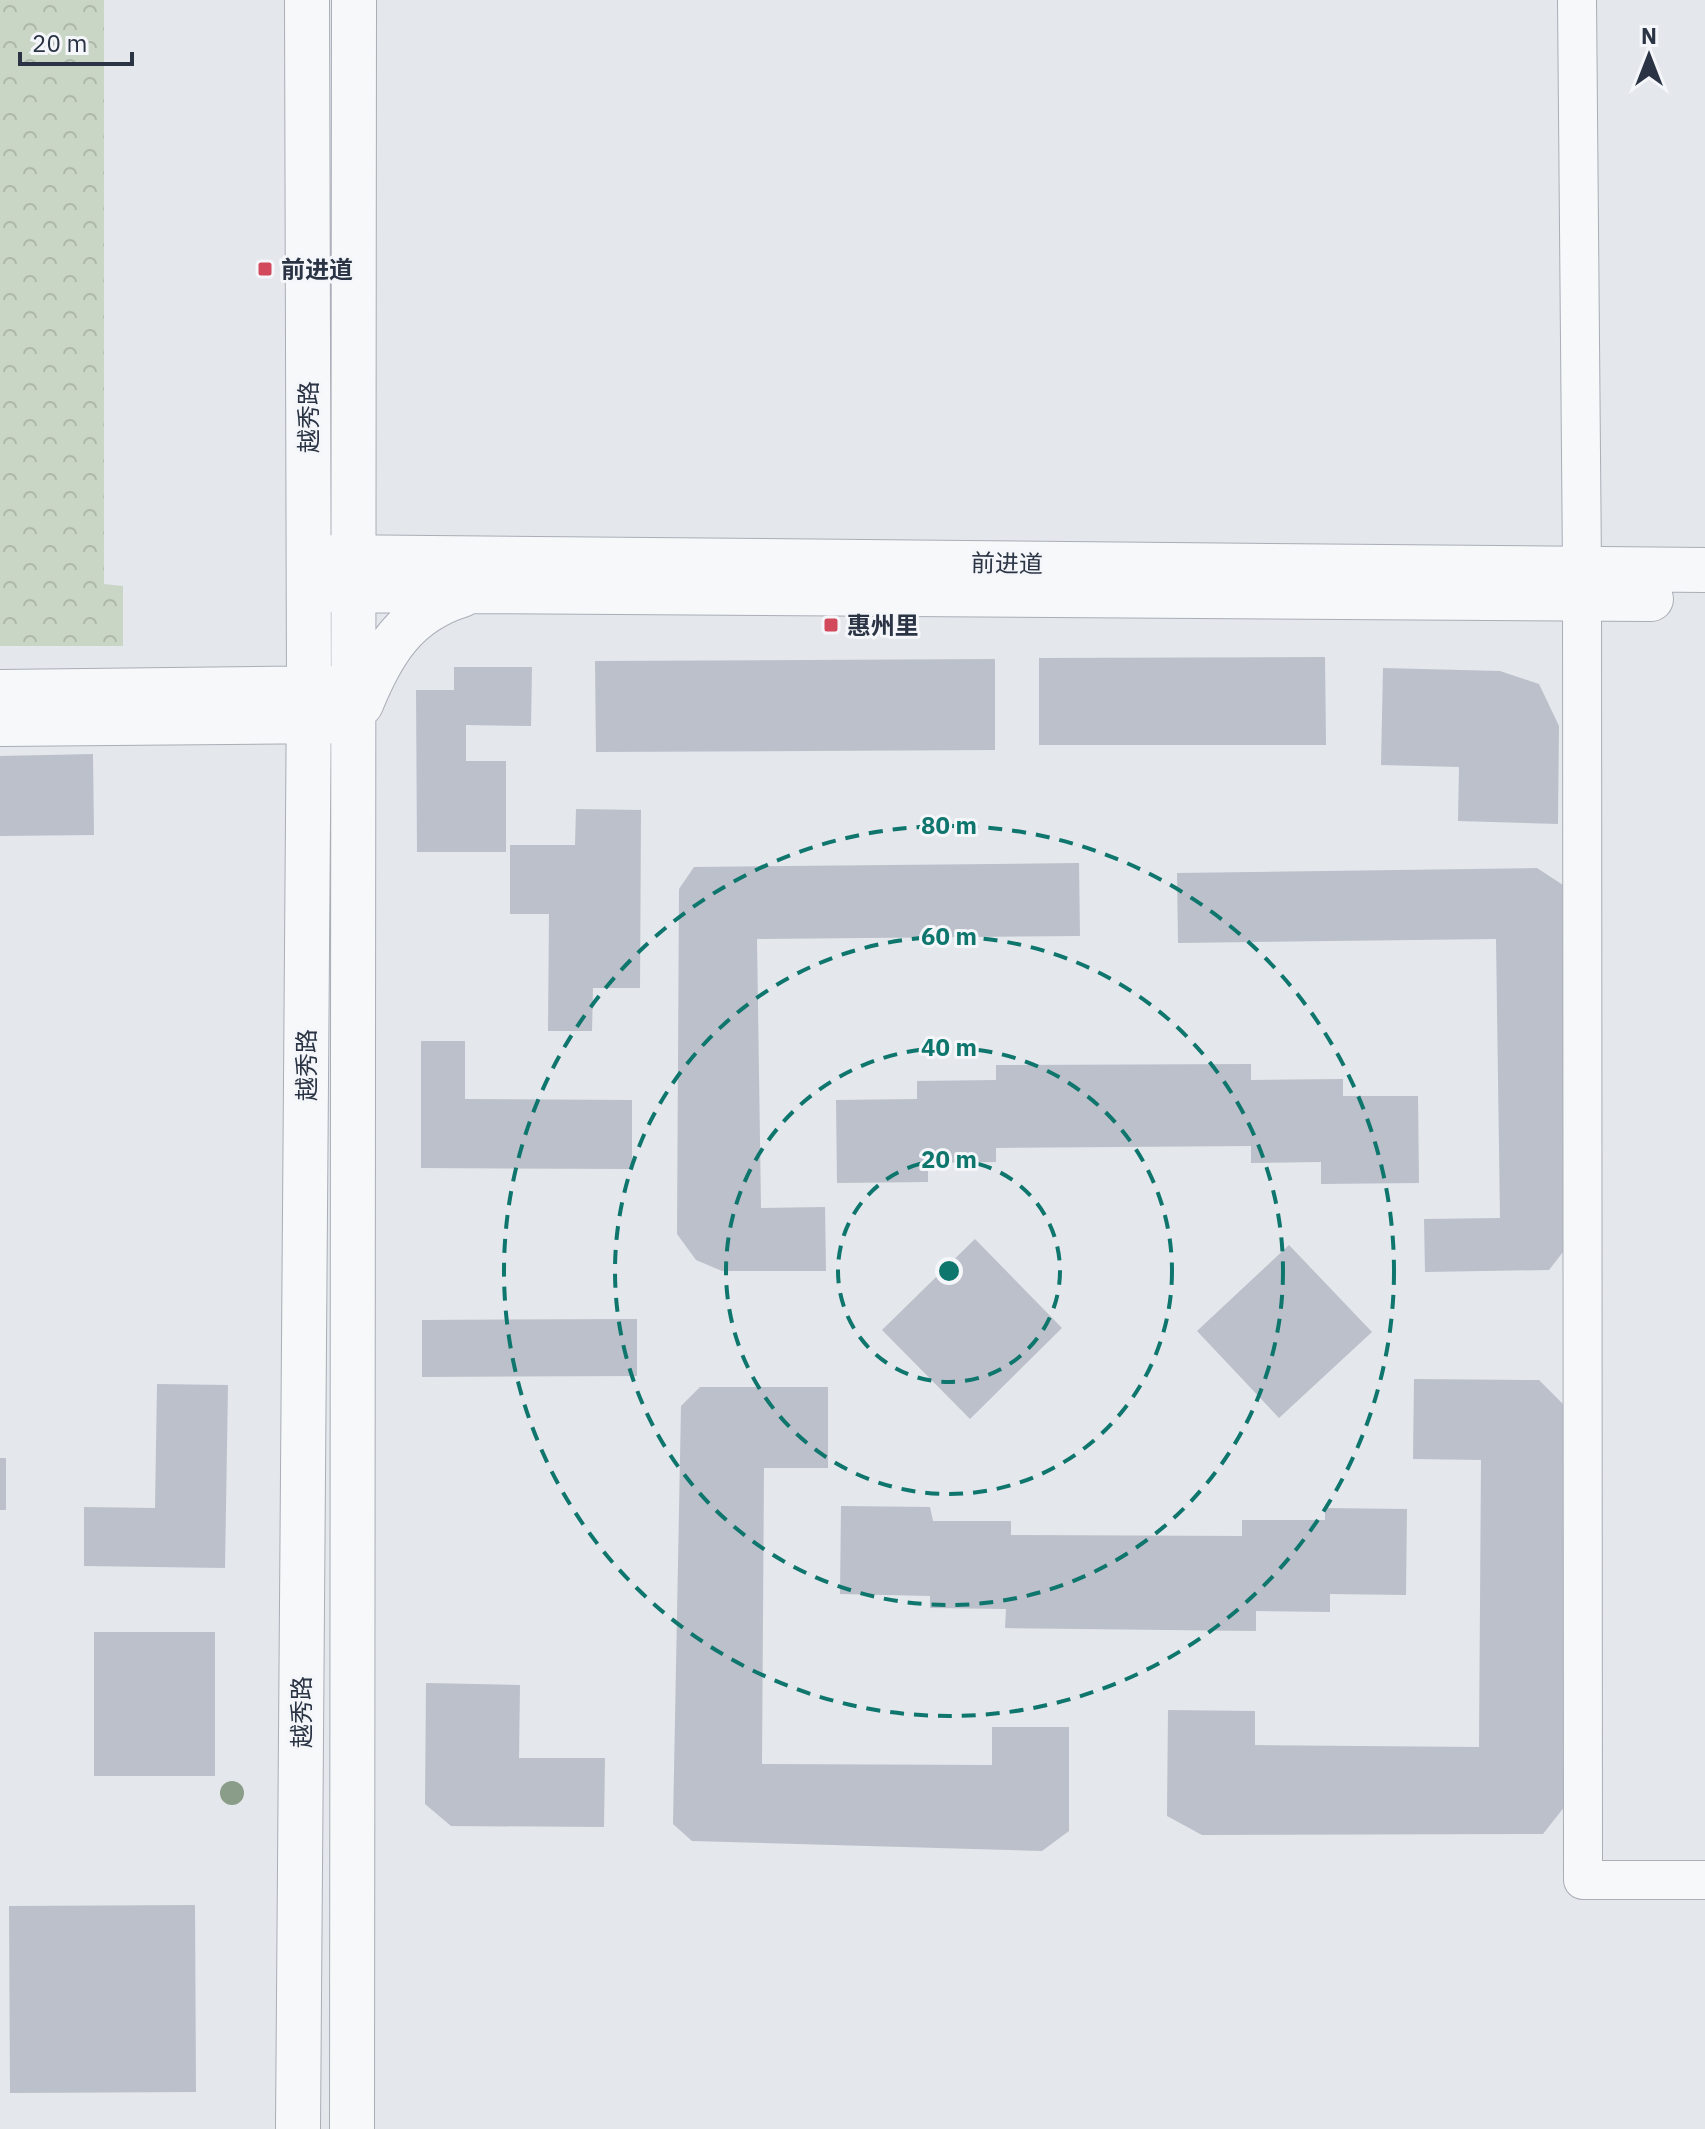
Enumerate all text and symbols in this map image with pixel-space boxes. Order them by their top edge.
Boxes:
scale bar [20,16,132,66]
north arrow [1609,16,1689,96]
text: N [1641,21,1657,50]
text: 20 m [32,27,87,59]
place label: 前进道 [281,253,353,285]
marker: 前进道 [256,260,274,278]
street label: 越秀路 [292,381,324,453]
street label: 前进道 [971,546,1043,580]
place label: 惠州里 [847,609,919,641]
marker: 惠州里 [822,616,840,634]
text: 80 m [921,809,977,841]
text: 60 m [921,920,977,952]
street label: 越秀路 [290,1029,322,1101]
text: 40 m [921,1031,977,1063]
text: 20 m [921,1143,977,1175]
centre of rings [935,1257,963,1285]
street label: 越秀路 [285,1676,317,1748]

